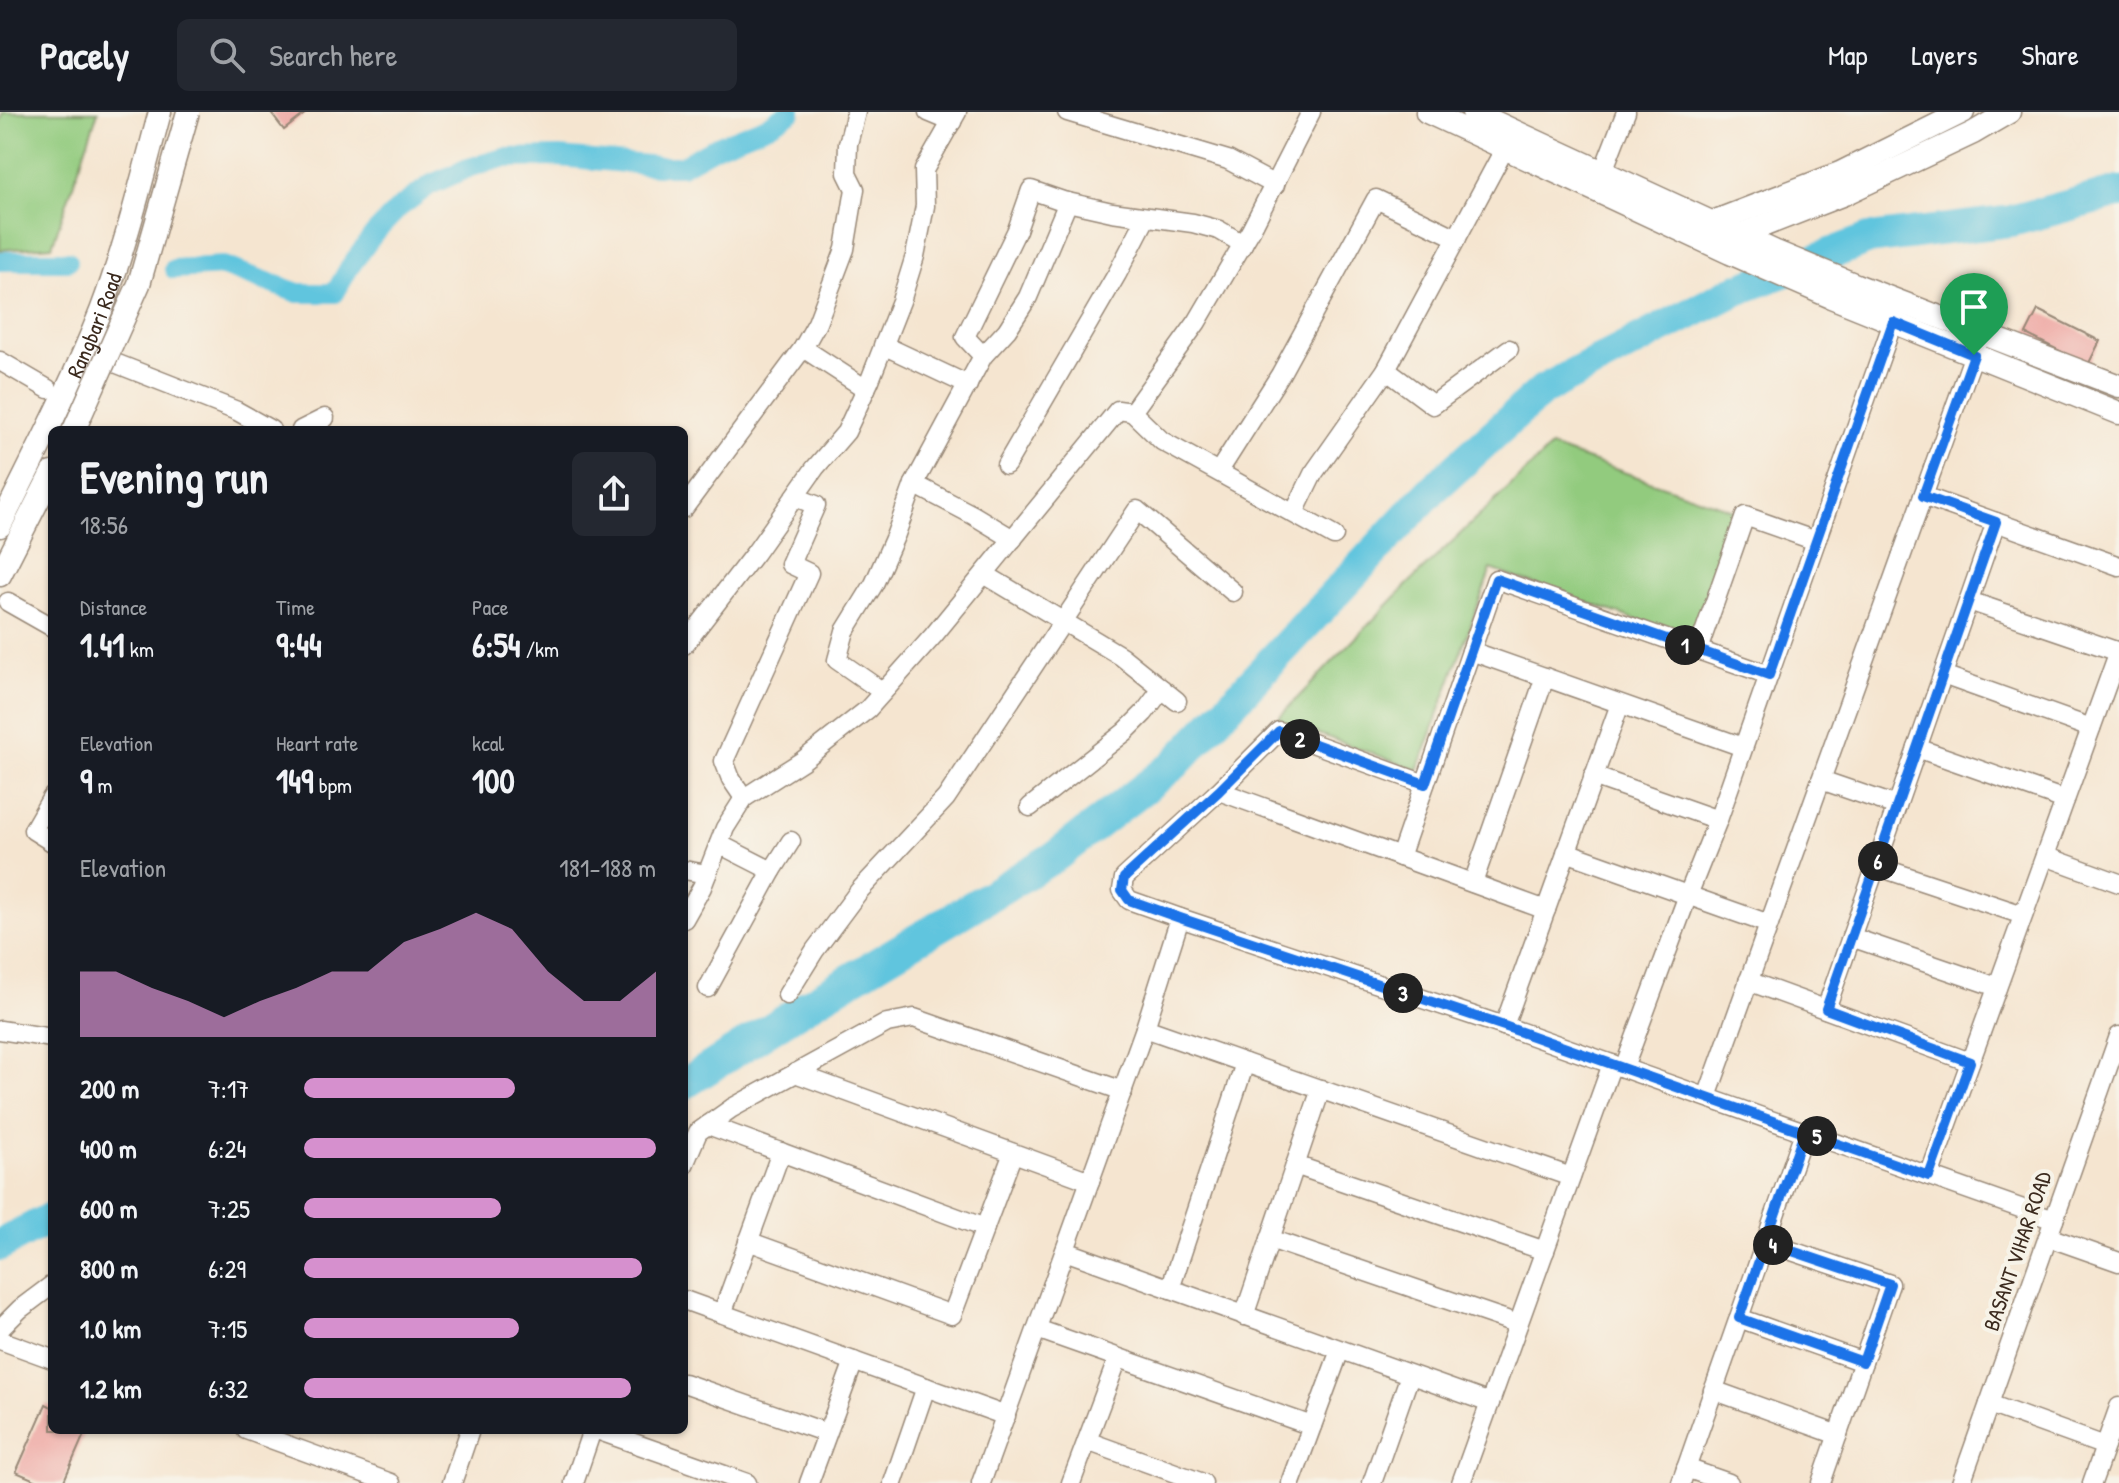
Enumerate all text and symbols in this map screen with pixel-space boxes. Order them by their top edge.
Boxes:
search box [177,19,737,91]
text: Pacely [40,29,129,81]
icon: search [205,33,249,77]
text: Search here [269,35,397,75]
text: Map [1828,36,1868,74]
text: Layers [1912,36,1977,74]
text: Share [2021,36,2079,74]
street label: Rangbari Road [59,268,129,382]
pin [1940,273,2008,355]
icon: arrive [1952,285,1996,329]
text: Evening run [80,447,268,507]
button: share [572,452,656,536]
text: 18:56 [80,507,128,542]
text: Distance [80,592,147,622]
text: Time [276,592,315,622]
text: Pace [472,592,509,622]
text: 1.41 [80,622,125,668]
text: 9:44 [276,622,322,668]
text: 6:54 [472,622,521,668]
pin: 1 [1665,625,1705,665]
text: 1 [1681,630,1689,660]
text: km [125,634,154,664]
text: /km [521,634,559,664]
pin: 2 [1280,719,1320,759]
text: 2 [1295,724,1305,754]
text: Elevation [80,728,153,758]
text: Heart rate [276,728,358,758]
text: kcal [472,728,504,758]
text: 9 [80,758,92,804]
text: 149 [276,758,314,804]
text: 100 [472,758,515,804]
text: m [92,770,113,800]
text: bpm [314,770,352,800]
pin: 6 [1858,841,1898,881]
text: 6 [1874,846,1882,876]
text: Elevation [80,850,166,885]
text: 181–188 m [559,850,656,885]
pin: 3 [1383,973,1423,1013]
text: 3 [1398,978,1408,1008]
text: 200 m [80,1071,139,1106]
text: 7:17 [208,1071,249,1106]
pin: 5 [1797,1116,1837,1156]
text: 5 [1812,1121,1822,1151]
text: 400 m [80,1131,137,1166]
text: 6:24 [208,1131,246,1166]
street label: BASANT VIHAR ROAD [1976,1167,2059,1335]
text: 600 m [80,1191,137,1226]
text: 7:25 [208,1191,250,1226]
pin: 4 [1753,1225,1793,1265]
text: 4 [1769,1230,1777,1260]
text: 800 m [80,1251,138,1286]
text: 6:29 [208,1251,246,1286]
text: 1.0 km [80,1311,141,1346]
text: 7:15 [208,1311,247,1346]
text: 1.2 km [80,1371,142,1406]
text: 6:32 [208,1371,248,1406]

